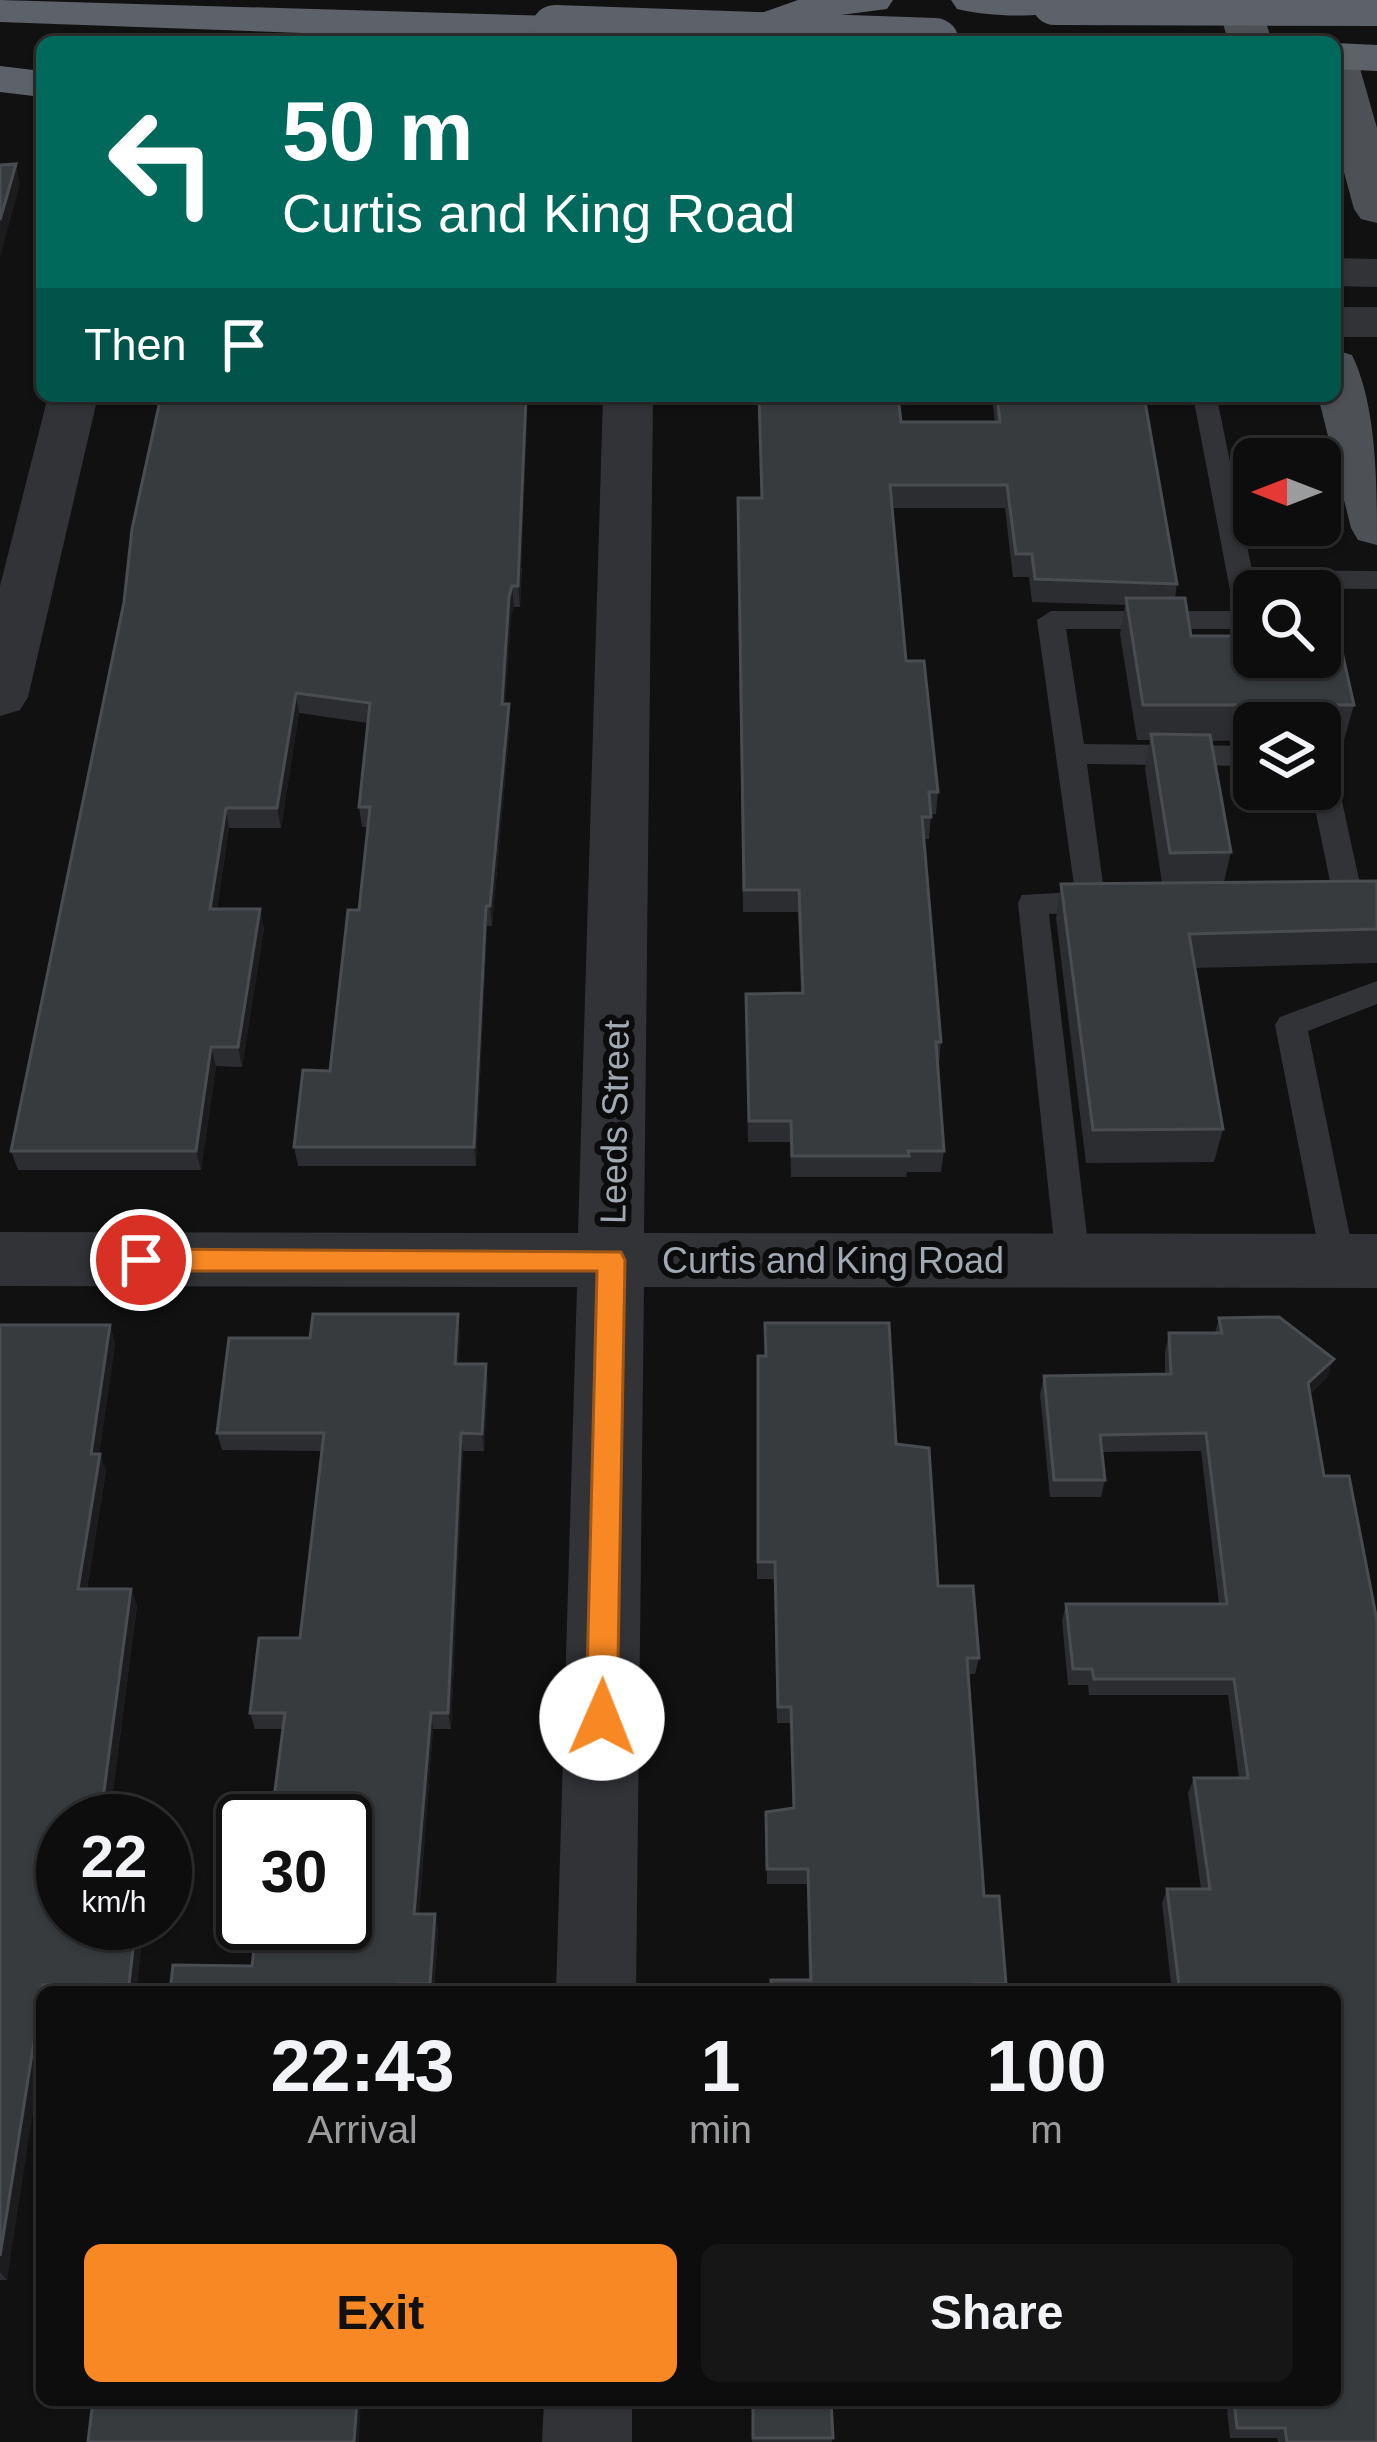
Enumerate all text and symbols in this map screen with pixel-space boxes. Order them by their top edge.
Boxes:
icon: left [84,84,240,240]
text: 50 m [282,84,473,178]
text: Curtis and King Road [282,183,795,243]
icon: arrive [211,312,277,378]
text: Then [84,319,187,370]
north arrow [1233,438,1341,546]
map controls [1233,438,1341,810]
button: search [1233,570,1341,678]
button: layers [1233,702,1341,810]
street label: Leeds Street [592,1020,637,1224]
pin [90,1209,192,1311]
icon: arrive [108,1227,174,1293]
street label: Curtis and King Road [662,1240,1004,1281]
position arrow [539,1655,665,1781]
speed limit sign: 30 [216,1794,372,1950]
text: 22 [81,1823,147,1890]
text: km/h [81,1885,147,1918]
text: 22:43 [270,2026,455,2106]
text: 1 [700,2026,741,2106]
text: 100 [986,2026,1107,2106]
text: Arrival [307,2108,418,2151]
text: min [689,2108,752,2151]
text: m [1030,2108,1063,2151]
button: Exit [84,2244,677,2382]
button: Share [701,2244,1293,2382]

